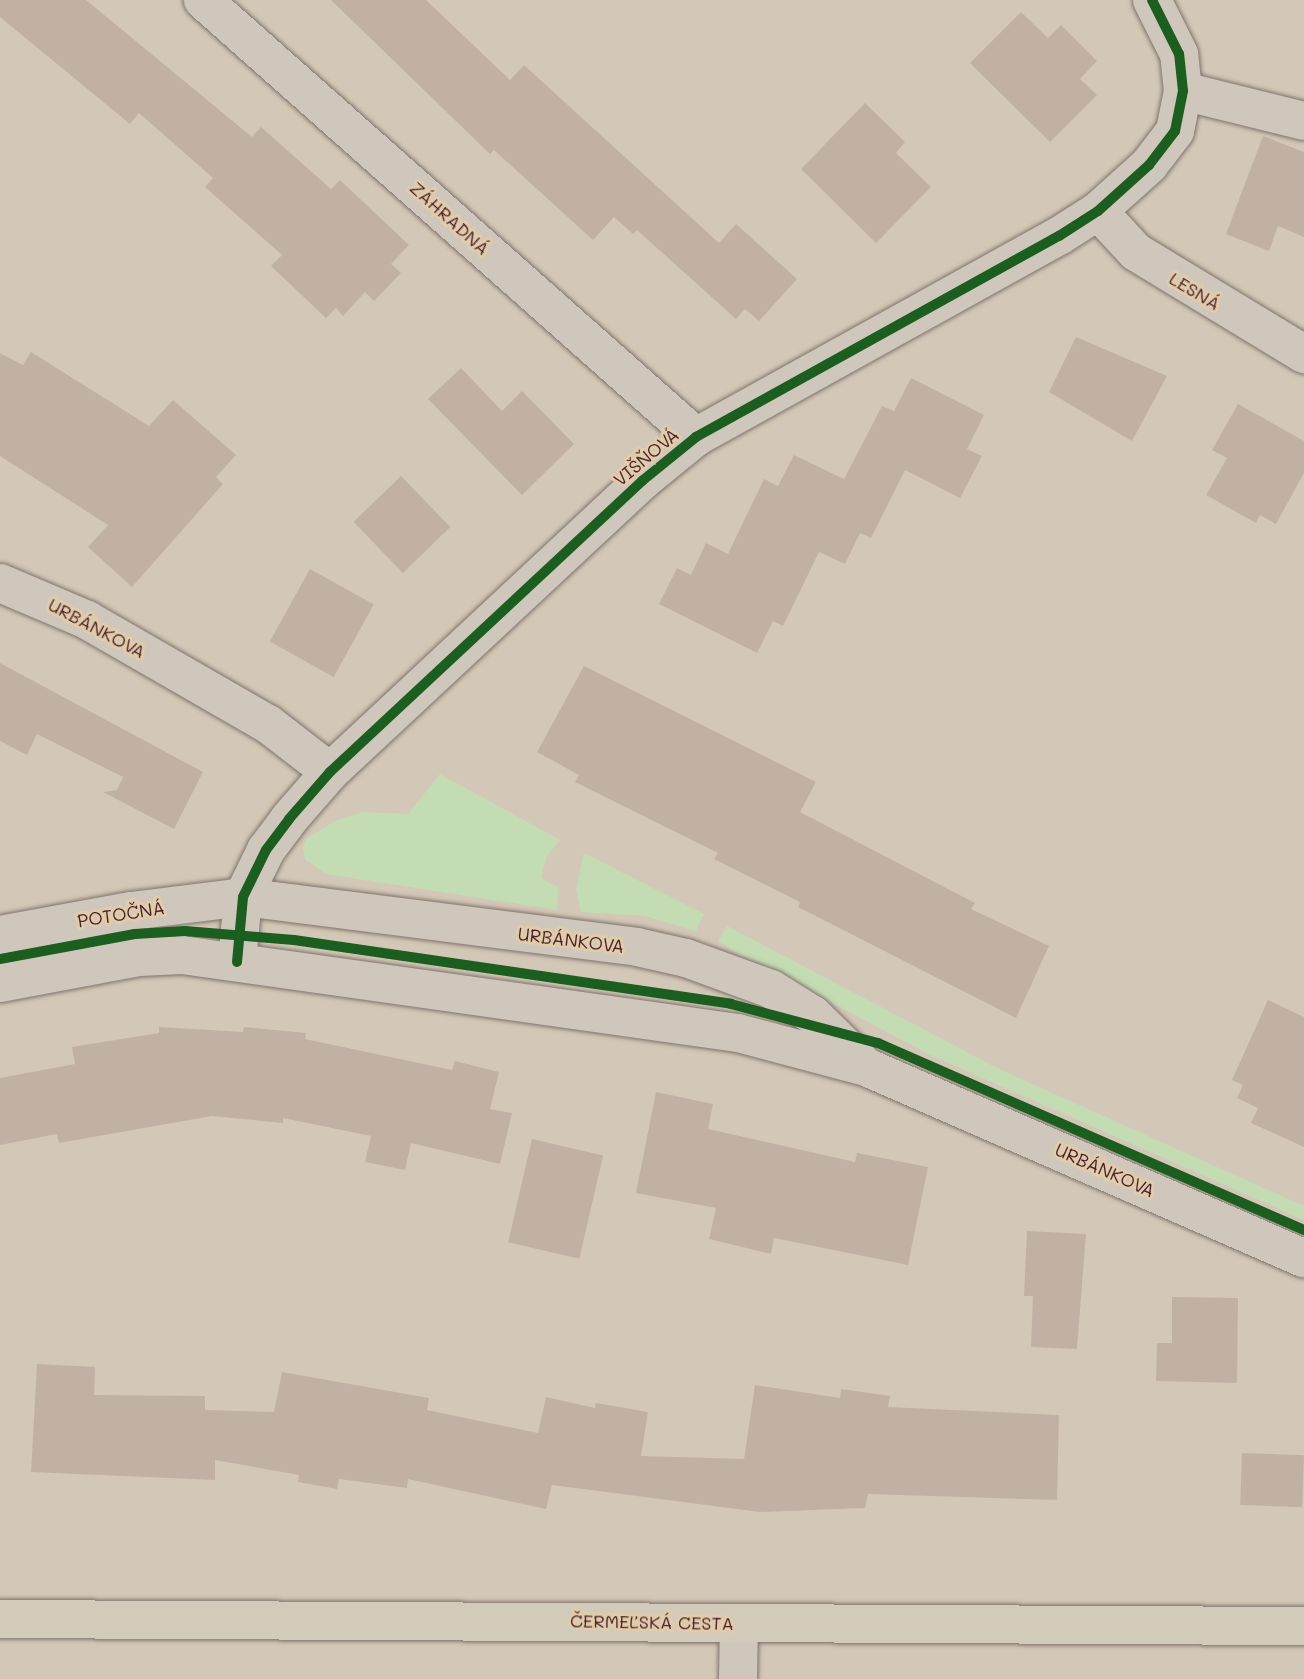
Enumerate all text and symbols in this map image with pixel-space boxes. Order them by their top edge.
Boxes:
street label: ZÁHRADNÁ [406,177,494,259]
street label: LESNÁ [1166,267,1224,315]
street label: VIŠŇOVÁ [609,424,683,490]
street label: URBÁNKOVA [45,593,149,663]
street label: POTOČNÁ [76,896,166,932]
street label: URBÁNKOVA [517,923,625,957]
street label: URBÁNKOVA [1052,1138,1158,1202]
street label: ČERMEĽSKÁ CESTA [570,1610,734,1634]

